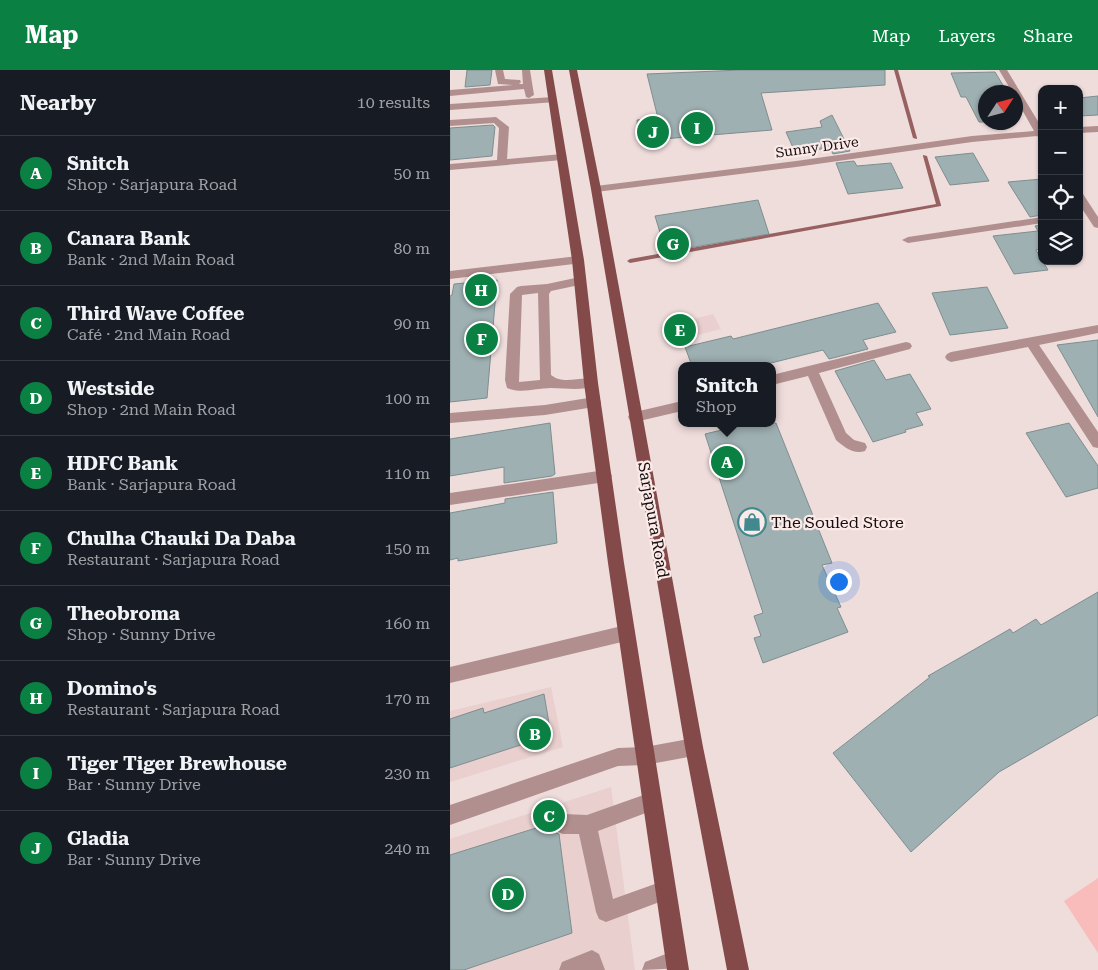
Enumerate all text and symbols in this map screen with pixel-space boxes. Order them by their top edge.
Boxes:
text: Map [25,21,79,49]
text: Map [872,25,911,46]
text: Layers [939,25,995,46]
text: Share [1023,25,1073,46]
north arrow [978,85,1023,130]
map controls [1038,85,1083,265]
button: + [1038,85,1083,130]
text: Nearby [20,91,96,115]
text: 10 results [357,93,430,112]
pin: I [681,109,713,147]
pin: J [637,113,669,151]
button: − [1038,130,1083,175]
street label: Sunny Drive [774,133,860,161]
text: Snitch [67,152,129,175]
text: A [30,164,42,183]
text: 50 m [393,164,430,183]
text: Shop · Sarjapura Road [67,175,237,194]
button: locate [1038,175,1083,220]
button: layers [1038,220,1083,265]
pin: G [657,225,689,263]
text: Canara Bank [67,227,190,250]
text: B [30,239,42,258]
text: 80 m [393,239,430,258]
text: Bank · 2nd Main Road [67,250,235,269]
pin: H [465,271,497,309]
text: Third Wave Coffee [67,302,244,325]
pin: E [664,311,696,349]
text: C [30,314,42,333]
text: 90 m [393,314,430,333]
pin: F [466,320,498,358]
text: Café · 2nd Main Road [67,325,230,344]
popup [678,362,776,427]
text: Snitch [696,374,758,397]
text: Westside [67,377,154,400]
text: D [30,389,42,408]
text: 100 m [384,389,430,408]
text: Shop [696,397,736,416]
text: Shop · 2nd Main Road [67,400,236,419]
pin: A [711,443,743,481]
text: HDFC Bank [67,452,178,475]
street label: Sarjapura Road [634,461,673,580]
text: E [31,464,41,483]
text: 110 m [384,464,430,483]
text: Bank · Sarjapura Road [67,475,236,494]
shop icon: The Souled Store [737,507,767,537]
place label: The Souled Store [771,513,904,532]
text: Chulha Chauki Da Daba [67,527,296,550]
text: F [31,539,41,558]
text: 150 m [384,539,430,558]
text: Restaurant · Sarjapura Road [67,550,280,569]
your location [826,569,852,595]
text: Theobroma [67,602,180,625]
text: G [30,614,42,633]
text: 160 m [384,614,430,633]
text: Shop · Sunny Drive [67,625,215,644]
text: Domino's [67,677,157,700]
text: H [29,689,43,708]
text: 170 m [384,689,430,708]
text: Restaurant · Sarjapura Road [67,700,280,719]
pin: B [519,715,551,753]
text: Tiger Tiger Brewhouse [67,752,287,775]
text: I [33,764,39,783]
text: 230 m [384,764,430,783]
text: Bar · Sunny Drive [67,775,201,794]
pin: C [533,797,565,835]
text: Gladia [67,827,129,850]
text: J [31,839,41,858]
text: 240 m [384,839,430,858]
text: Bar · Sunny Drive [67,850,201,869]
pin: D [492,875,524,913]

